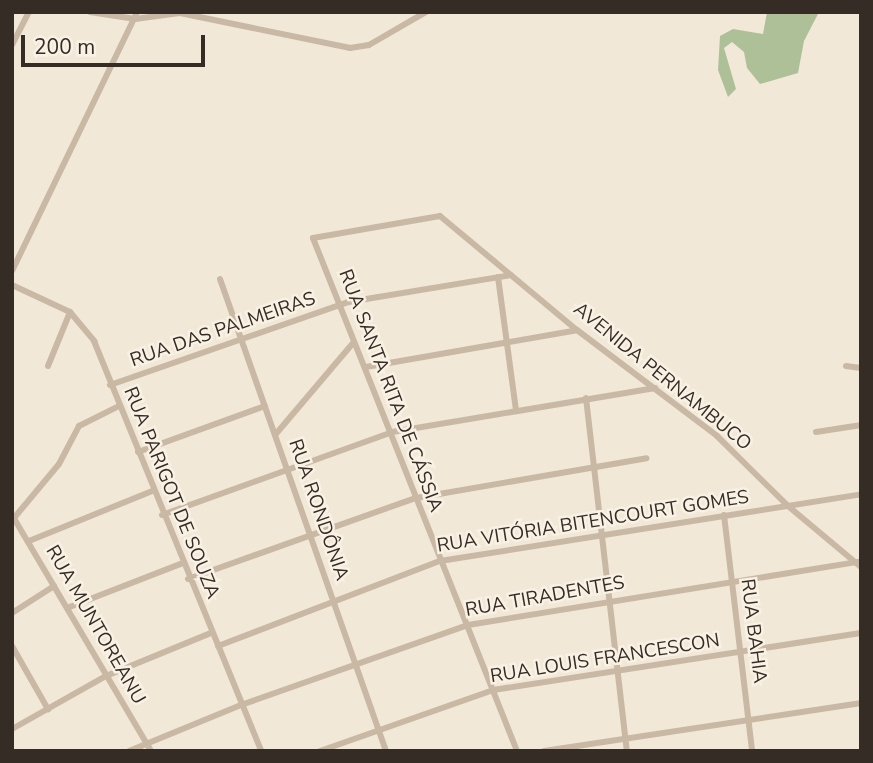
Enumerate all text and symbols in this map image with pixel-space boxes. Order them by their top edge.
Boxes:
scale bar [24,21,208,65]
text: 200 m [34,33,95,61]
street label: RUA SANTA RITA DE CÁSSIA [333,266,447,516]
street label: RUA DAS PALMEIRAS [127,288,319,372]
street label: AVENIDA PERNAMBUCO [569,298,755,456]
street label: RUA PARIGOT DE SOUZA [118,384,224,602]
street label: RUA RONDÔNIA [283,436,353,584]
street label: RUA VITÓRIA BITENCOURT GOMES [435,486,751,558]
street label: RUA MUNTOREANU [40,541,150,709]
street label: RUA TIRADENTES [464,572,626,622]
street label: RUA BAHIA [735,578,771,684]
street label: RUA LOUIS FRANCESCON [489,630,721,688]

